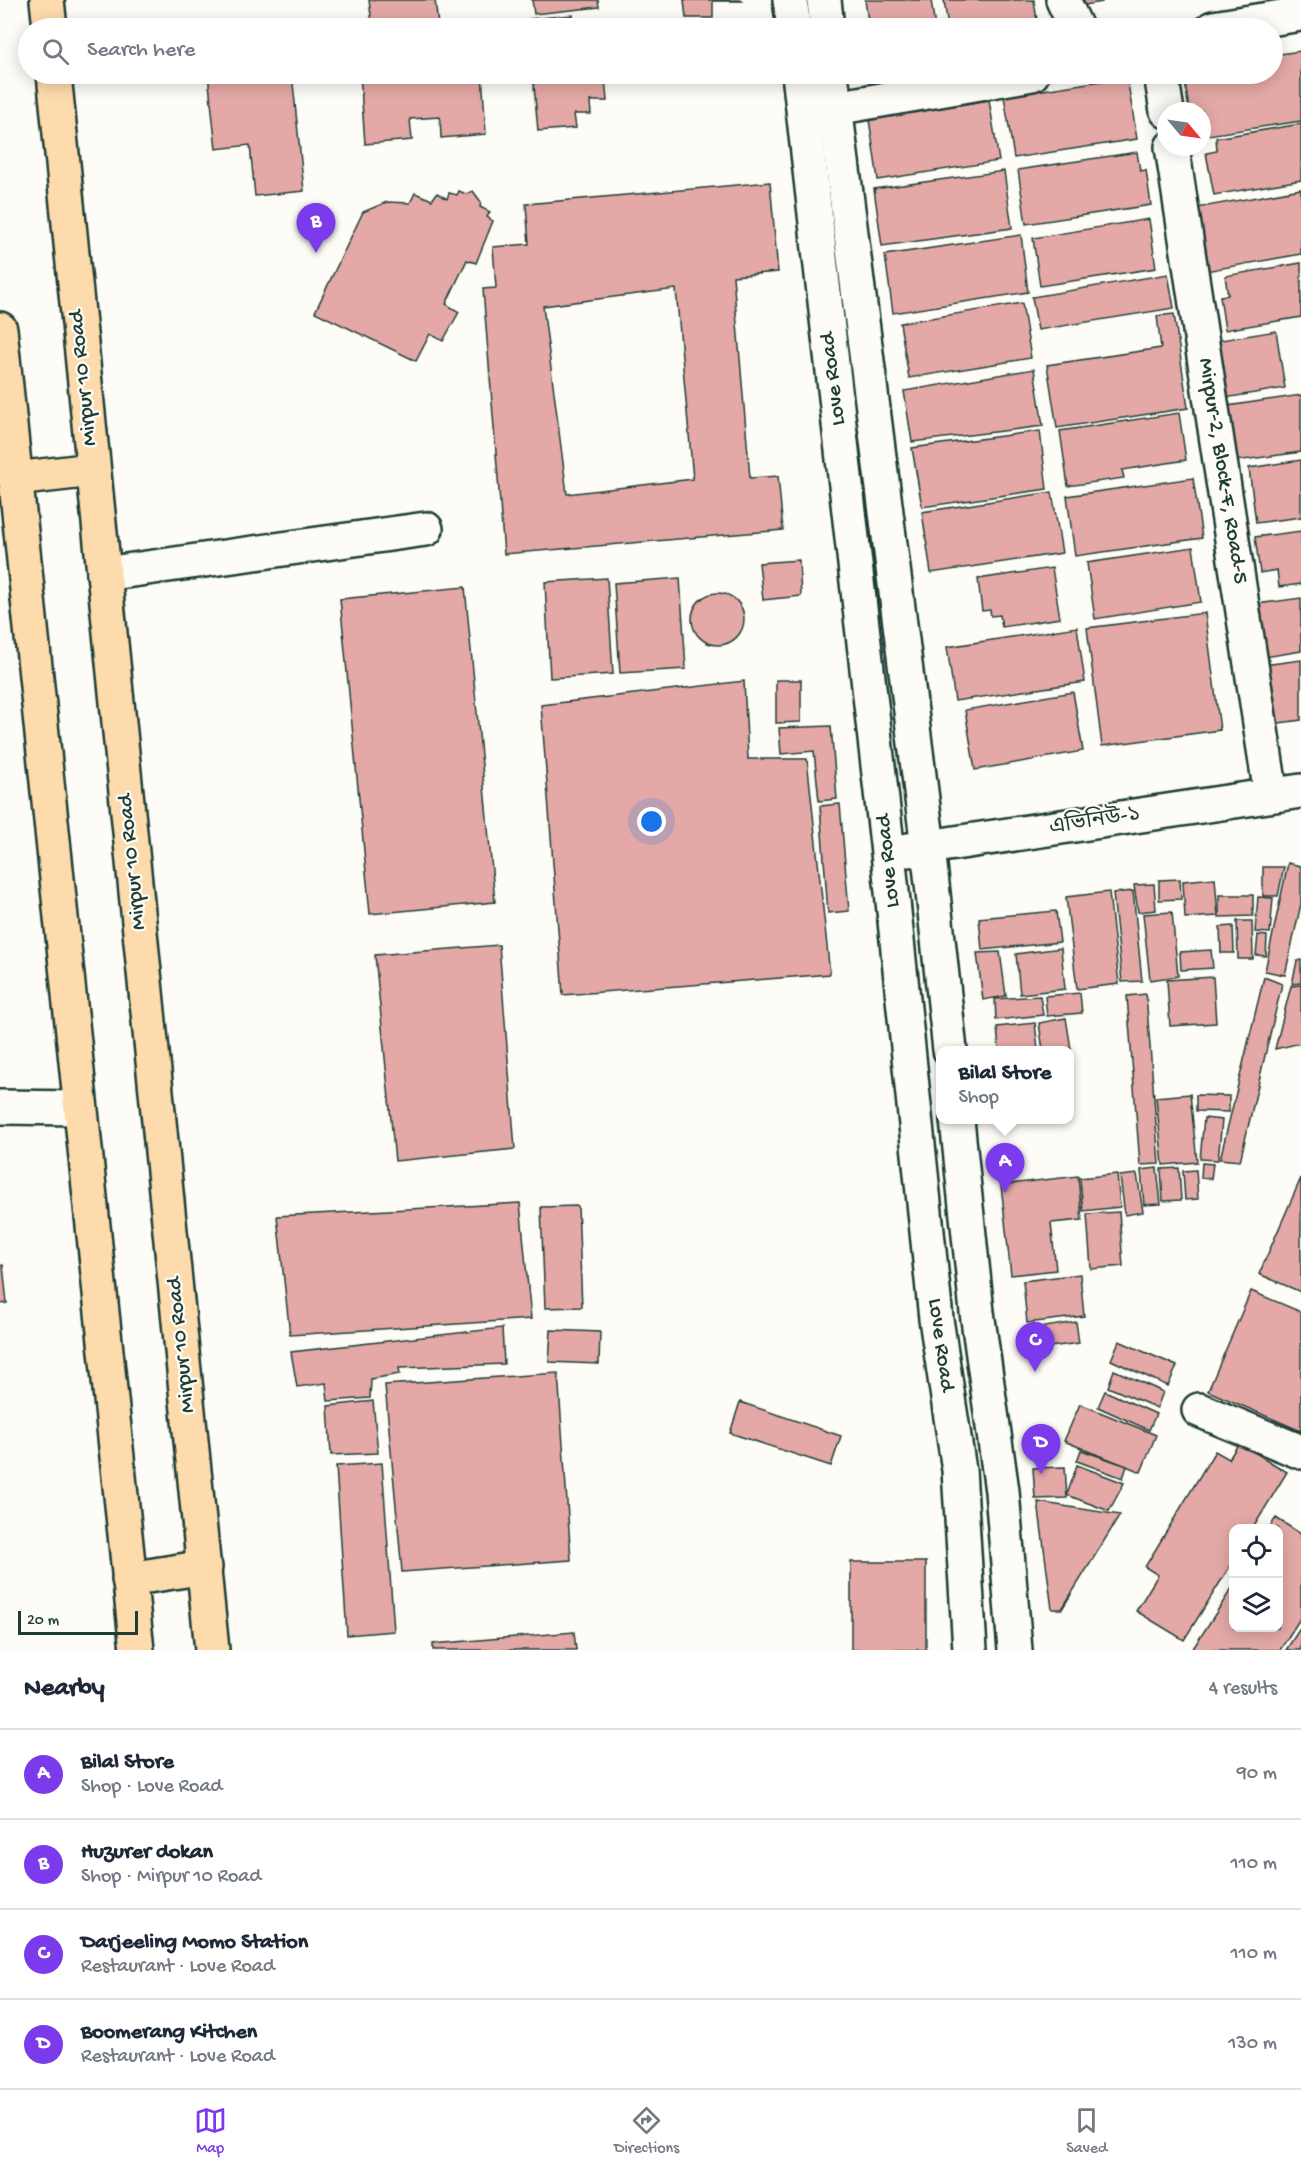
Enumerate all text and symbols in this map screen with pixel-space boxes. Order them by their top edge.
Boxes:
search box [18,18,1283,84]
icon: search [39,35,72,68]
text: Search here [87,38,195,64]
north arrow [1157,102,1211,156]
pin: B [296,204,336,253]
street label: Mirpur 10 Road [64,307,104,447]
street label: Love Road [815,329,853,427]
street label: Mirpur-2, Block-F, Road-5 [1191,356,1253,586]
street label: Mirpur 10 Road [113,791,153,931]
street label: এভিনিউ-১ [1047,799,1142,842]
your location [637,807,666,836]
street label: Love Road [871,811,907,909]
popup [936,1046,1074,1124]
text: Bilal Store [959,1061,1051,1087]
text: Shop [959,1087,999,1110]
pin: A [986,1144,1024,1193]
street label: Mirpur 10 Road [162,1274,202,1414]
street label: Love Road [921,1297,960,1395]
pin: C [1016,1322,1054,1372]
pin: D [1022,1424,1060,1474]
map controls [1229,1524,1283,1632]
button: locate [1229,1524,1283,1578]
button: layers [1229,1578,1283,1632]
scale bar [18,1608,138,1636]
text: 20 m [27,1612,59,1631]
text: Nearby [24,1674,105,1705]
text: 4 results [1209,1678,1277,1701]
text: Bilal Store [81,1750,174,1776]
text: A [38,1763,49,1786]
text: 90 m [1237,1763,1277,1786]
text: Shop · Love Road [81,1776,222,1799]
text: Huzurer dokan [81,1840,213,1866]
text: B [38,1853,49,1876]
text: 110 m [1231,1853,1277,1876]
text: Shop · Mirpur 10 Road [81,1866,261,1889]
text: Darjeeling Momo Station [81,1930,308,1956]
text: C [38,1943,49,1966]
text: 110 m [1231,1943,1277,1966]
text: Restaurant · Love Road [81,1956,275,1979]
text: Boomerang Kitchen [81,2020,257,2046]
text: D [37,2033,50,2056]
text: 130 m [1228,2033,1277,2056]
text: Restaurant · Love Road [81,2046,275,2069]
tab: Map [194,2104,227,2159]
tab: Directions [614,2104,679,2159]
tab: Saved [1066,2104,1107,2159]

